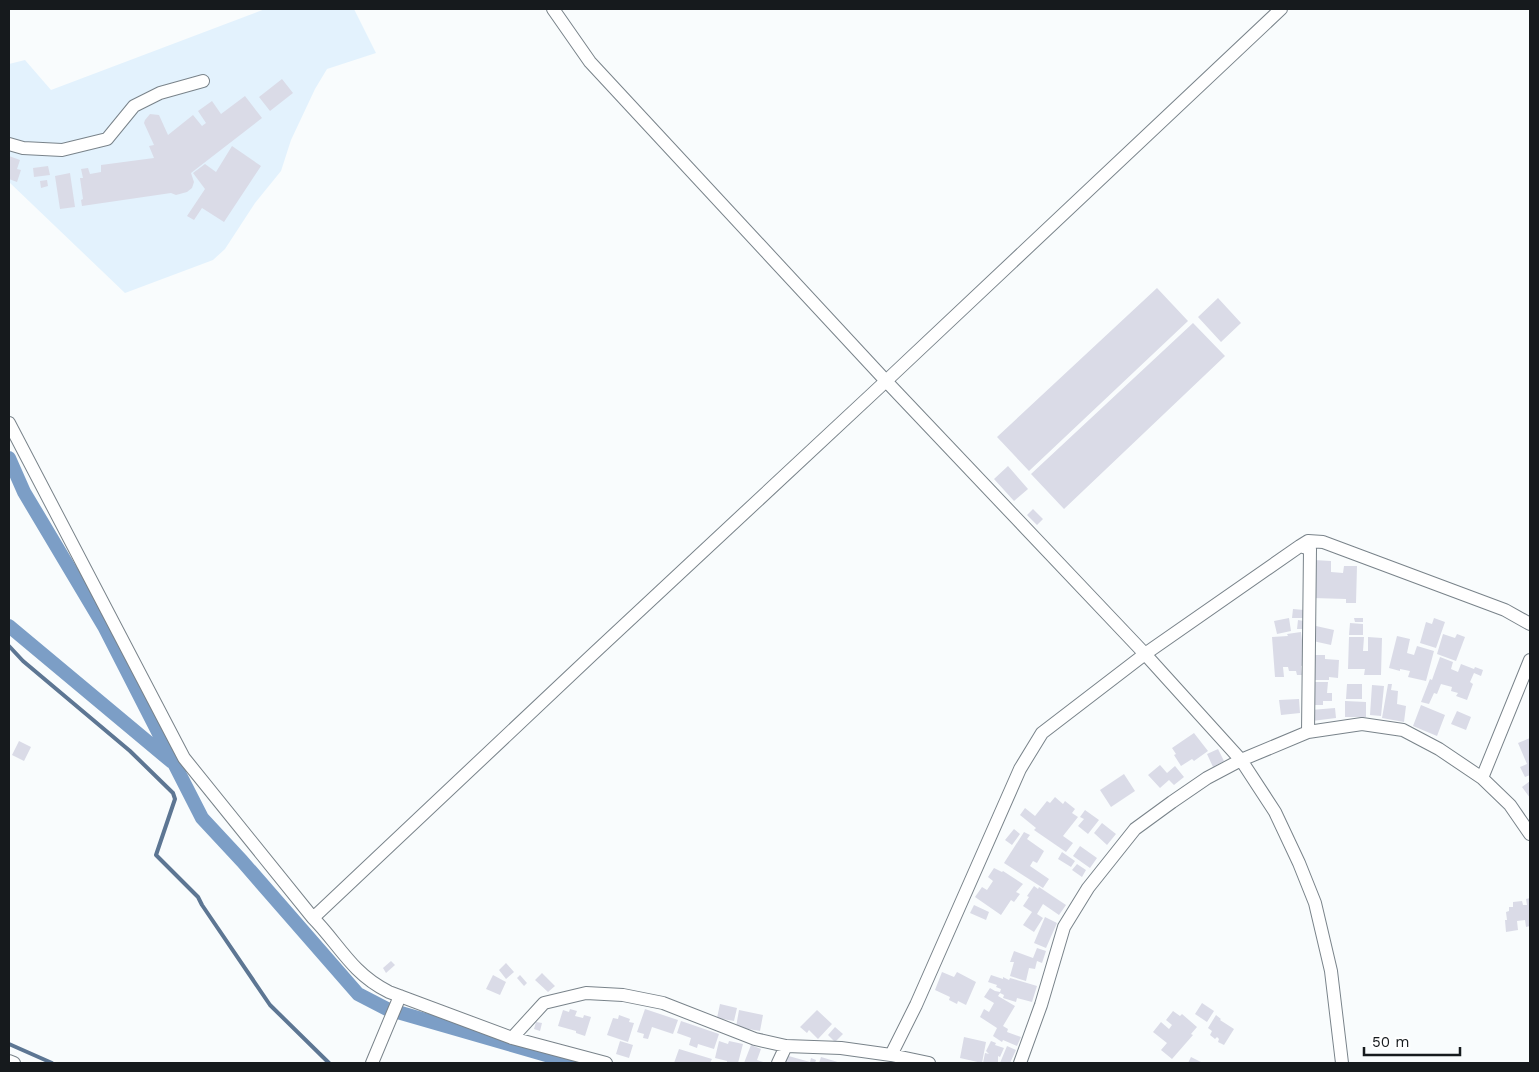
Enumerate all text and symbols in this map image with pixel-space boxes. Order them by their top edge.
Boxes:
scale bar [1364,1024,1460,1056]
text: 50 m [1372,1033,1409,1051]

